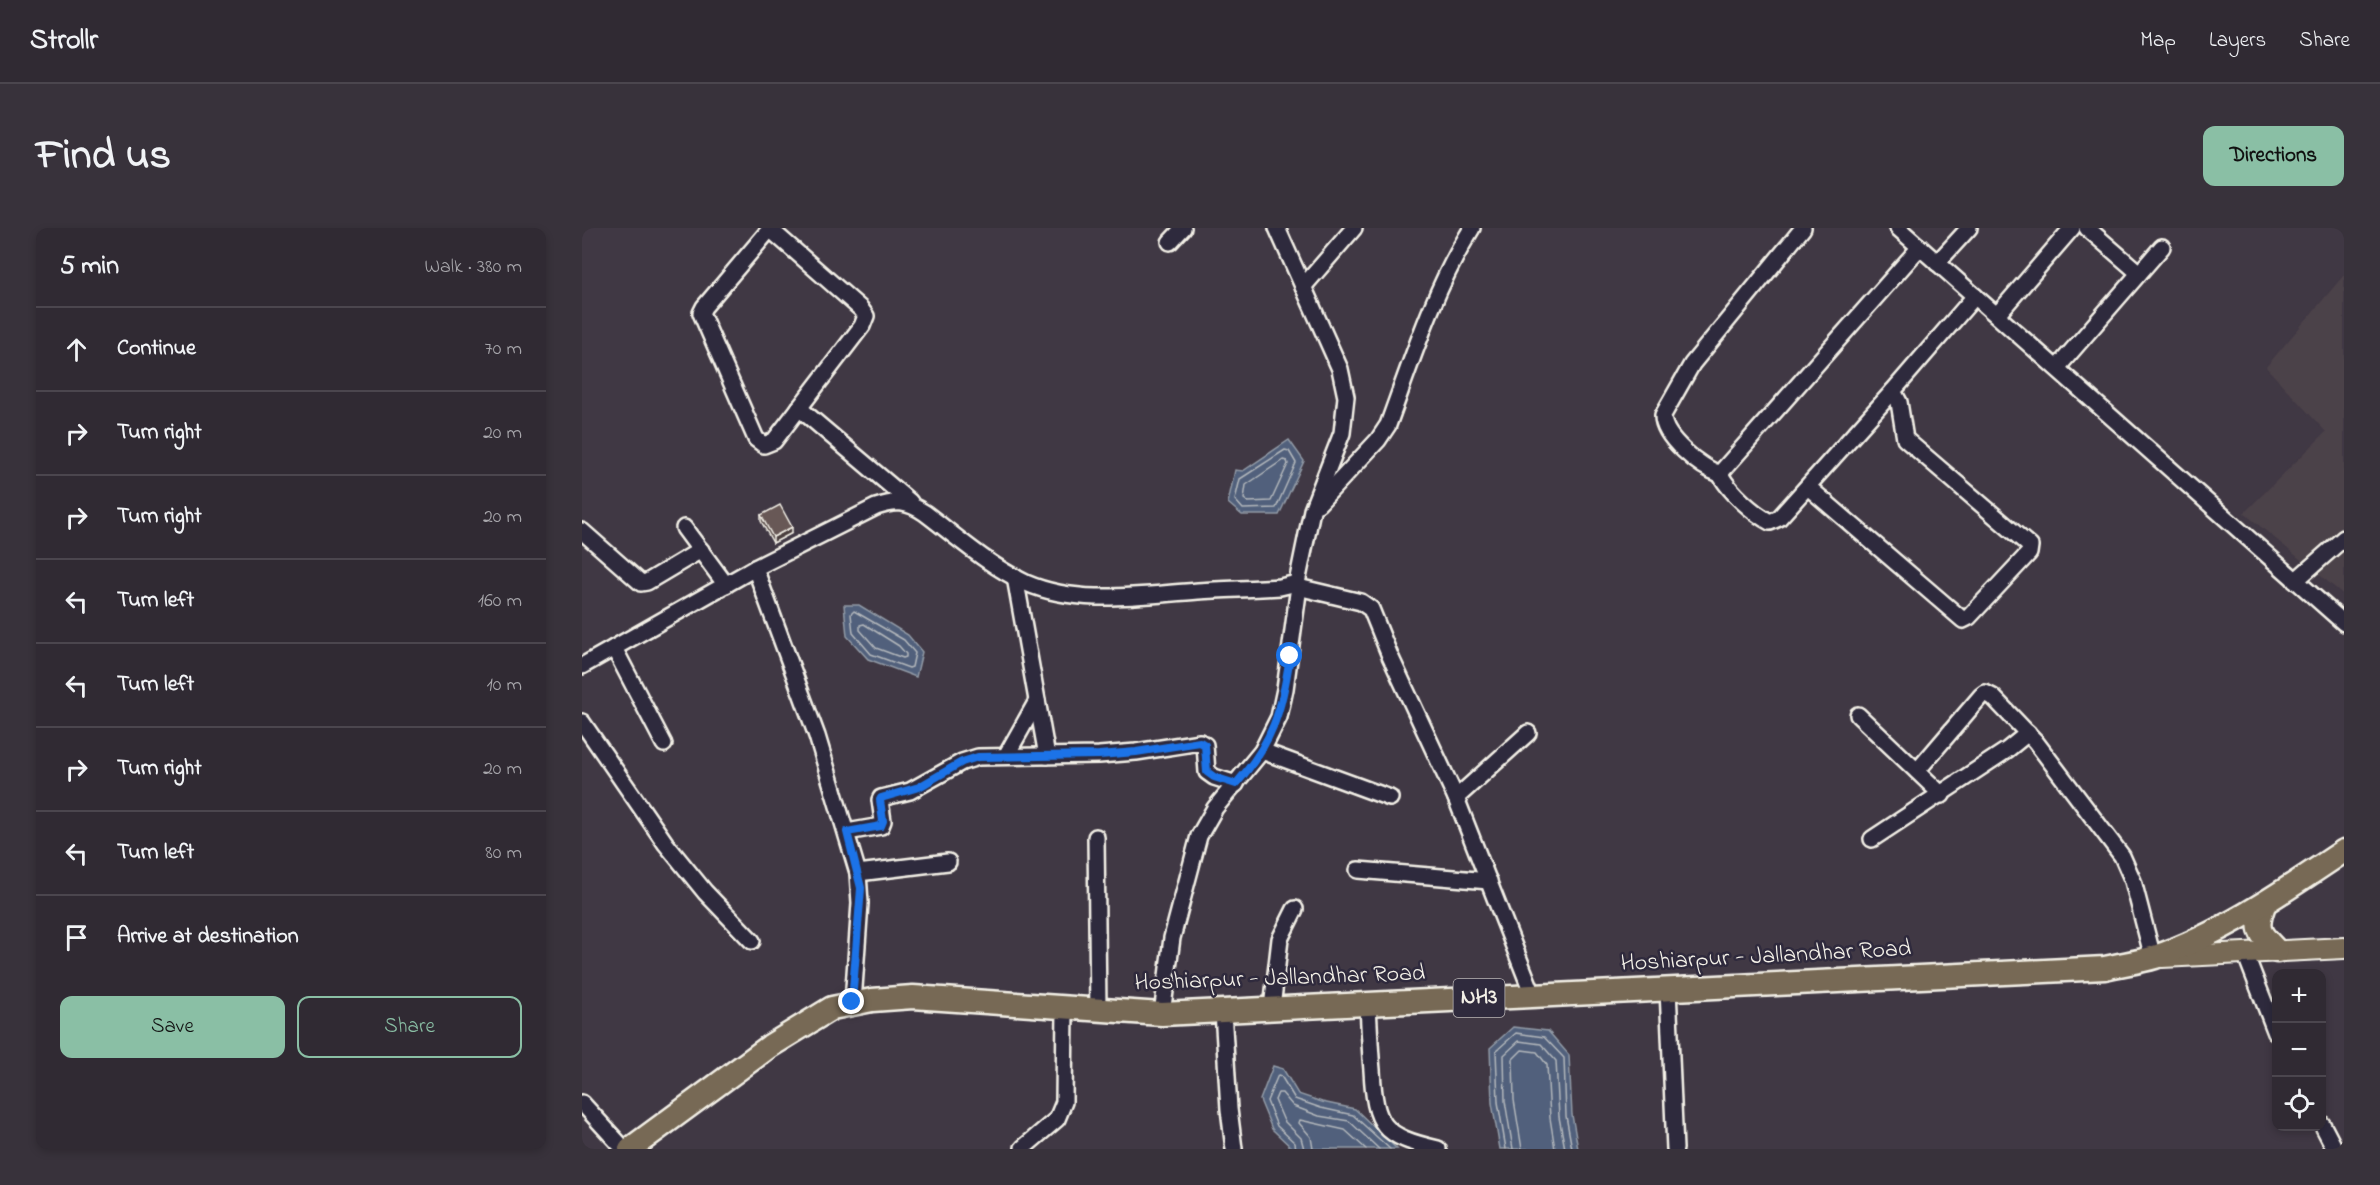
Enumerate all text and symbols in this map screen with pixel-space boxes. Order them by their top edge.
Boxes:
text: Strollr [30,21,98,62]
text: Map [2140,26,2176,56]
text: Layers [2209,26,2266,56]
text: Share [2299,26,2350,56]
text: Find us [36,126,171,187]
button: Directions [2203,126,2344,186]
text: 5 min [60,248,119,286]
text: Walk · 380 m [424,253,522,282]
icon: ahead [60,333,93,366]
text: Continue [117,333,196,365]
text: 70 m [485,335,522,364]
icon: right [60,417,93,450]
text: Turn right [117,417,202,449]
text: 20 m [483,419,522,448]
icon: right [60,501,93,534]
text: Turn right [117,501,202,533]
text: 20 m [483,503,522,532]
icon: left [60,585,93,618]
text: Turn left [117,585,194,617]
text: 160 m [478,587,522,616]
route start [1276,642,1302,668]
icon: left [60,669,93,702]
text: Turn left [117,669,194,701]
text: 10 m [486,671,522,700]
icon: right [60,753,93,786]
text: Turn right [117,753,202,785]
text: 20 m [483,755,522,784]
icon: left [60,837,93,870]
text: Turn left [117,837,194,869]
text: 80 m [485,839,522,868]
icon: arrive [60,921,93,954]
text: Arrive at destination [117,921,299,953]
street label: Hoshiarpur - Jallandhar Road [1620,932,1913,982]
street label: Hoshiarpur - Jallandhar Road [1134,956,1426,1002]
map controls [2272,969,2326,1131]
button: + [2272,969,2326,1023]
road number: NH3 [1454,979,1504,1017]
route end [838,988,864,1014]
button: Save [60,996,285,1058]
button: Share [297,996,522,1058]
button: − [2272,1023,2326,1077]
button: locate [2272,1077,2326,1131]

